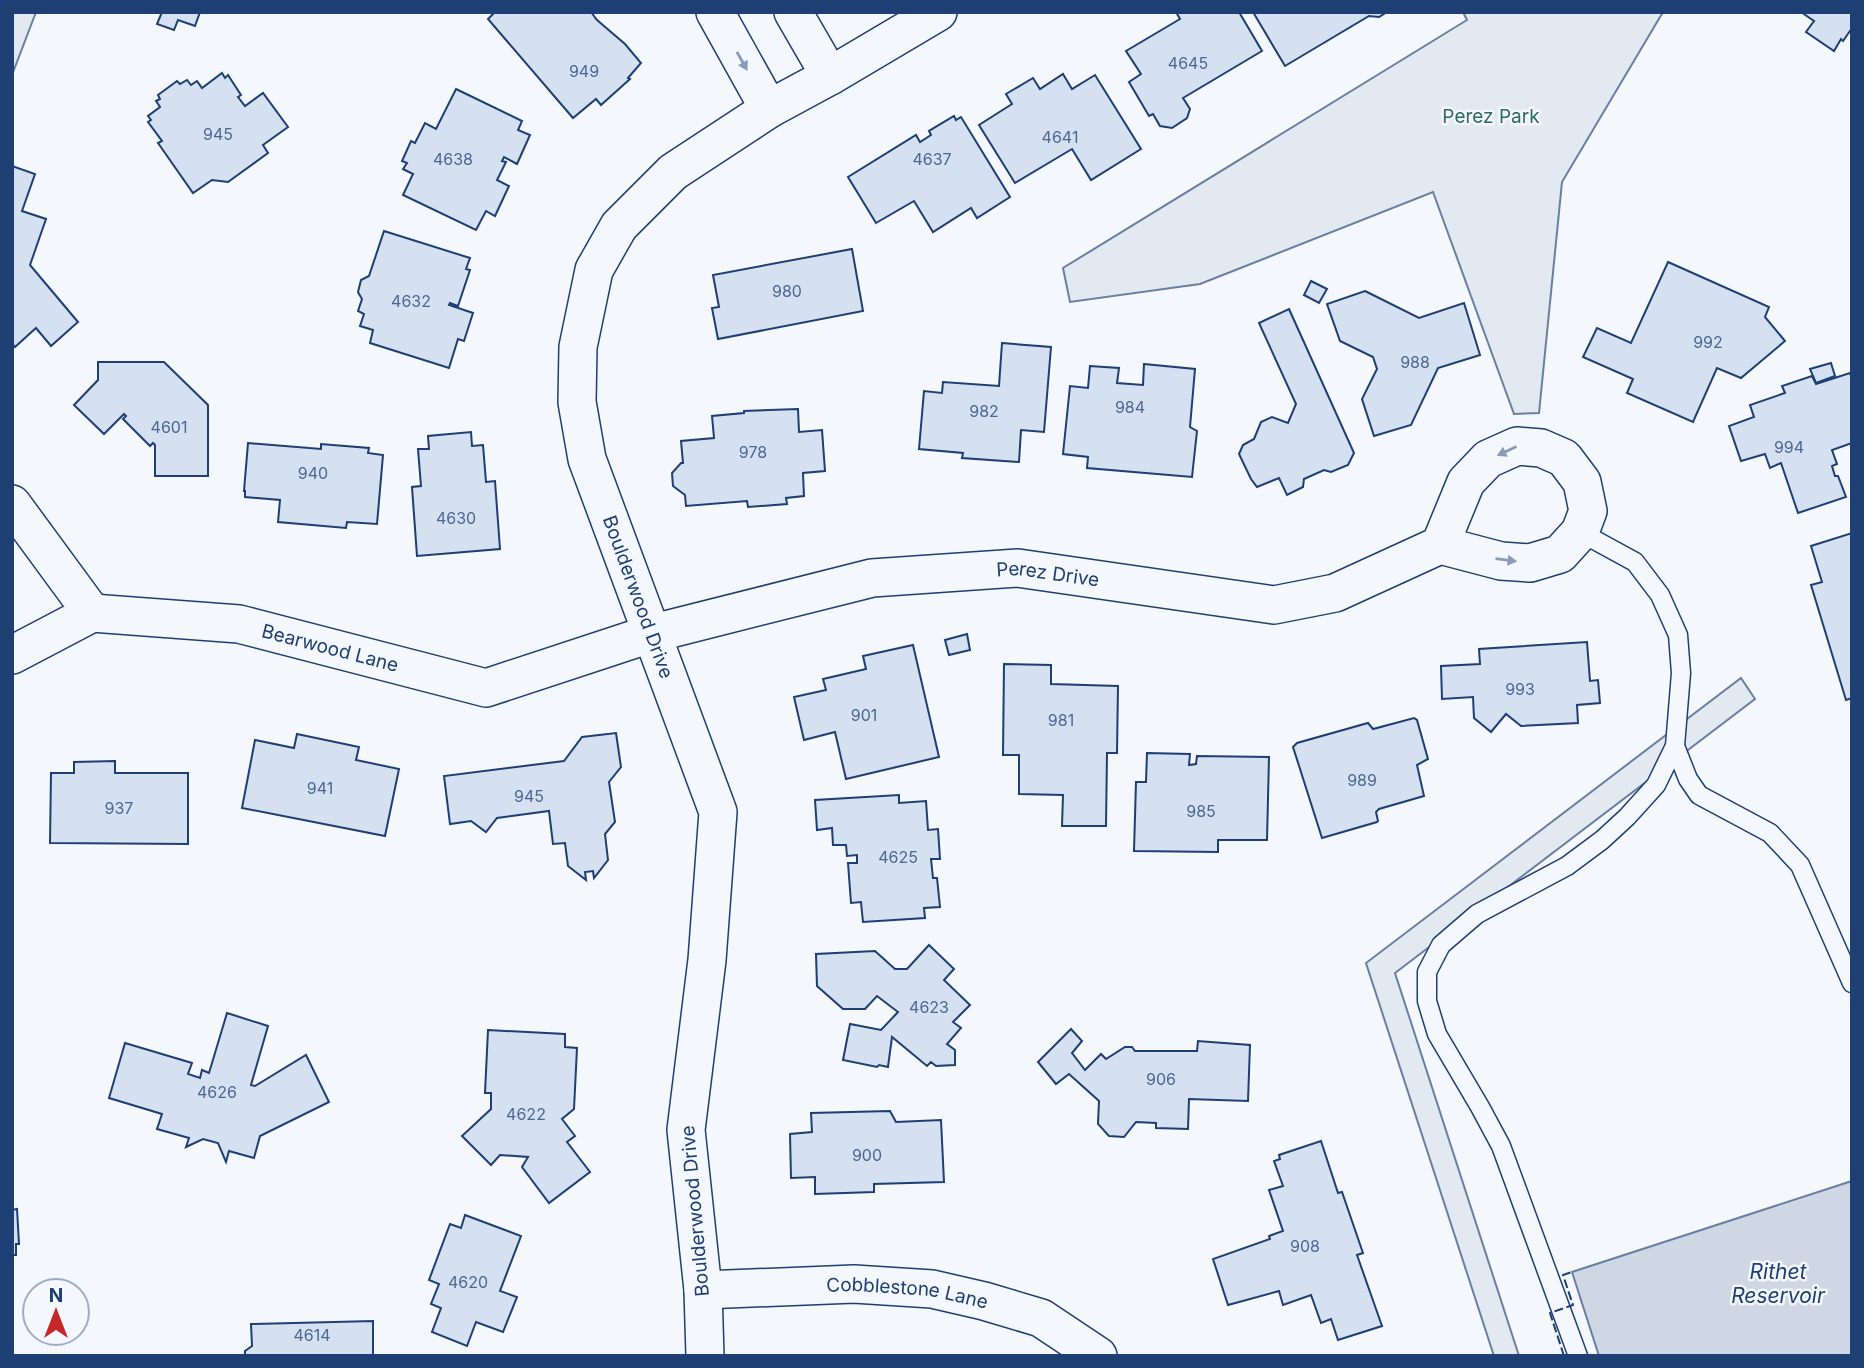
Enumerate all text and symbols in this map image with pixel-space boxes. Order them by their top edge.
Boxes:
one-way arrow [736,51,748,70]
house number: 4645 [1168,53,1208,73]
house number: 949 [569,61,599,81]
park label: Perez Park [1442,105,1540,128]
house number: 945 [203,124,233,144]
house number: 4641 [1042,127,1078,147]
house number: 4638 [433,149,473,169]
house number: 4637 [912,149,952,169]
house number: 980 [772,281,802,301]
house number: 4632 [391,291,431,311]
house number: 992 [1693,332,1723,352]
house number: 988 [1400,352,1430,372]
house number: 984 [1115,397,1145,417]
house number: 982 [969,401,999,421]
house number: 4601 [151,417,187,437]
house number: 994 [1774,437,1804,457]
house number: 978 [739,442,767,462]
one-way arrow [1496,446,1517,457]
house number: 940 [298,463,328,483]
house number: 4630 [436,508,476,528]
street label: Boulderwood Drive [598,512,678,682]
one-way arrow [1495,555,1517,566]
street label: Perez Drive [995,556,1101,591]
street label: Bearwood Lane [259,619,401,676]
house number: 993 [1505,679,1535,699]
house number: 901 [851,705,877,725]
house number: 981 [1048,710,1074,730]
house number: 989 [1347,770,1377,790]
house number: 941 [307,778,333,798]
house number: 945 [514,786,544,806]
house number: 937 [105,798,133,818]
house number: 985 [1186,801,1216,821]
house number: 4625 [878,847,918,867]
house number: 4623 [909,997,949,1017]
house number: 906 [1146,1069,1176,1089]
house number: 4626 [197,1082,237,1102]
house number: 4622 [506,1104,546,1124]
street label: Boulderwood Drive [676,1124,714,1298]
house number: 900 [852,1145,882,1165]
house number: 908 [1290,1236,1320,1256]
water label: Rithet Reservoir [1731,1259,1826,1308]
house number: 4620 [448,1272,488,1292]
street label: Cobblestone Lane [826,1272,990,1313]
north arrow [21,1277,91,1347]
text: N [49,1284,63,1307]
house number: 4614 [293,1325,331,1345]

